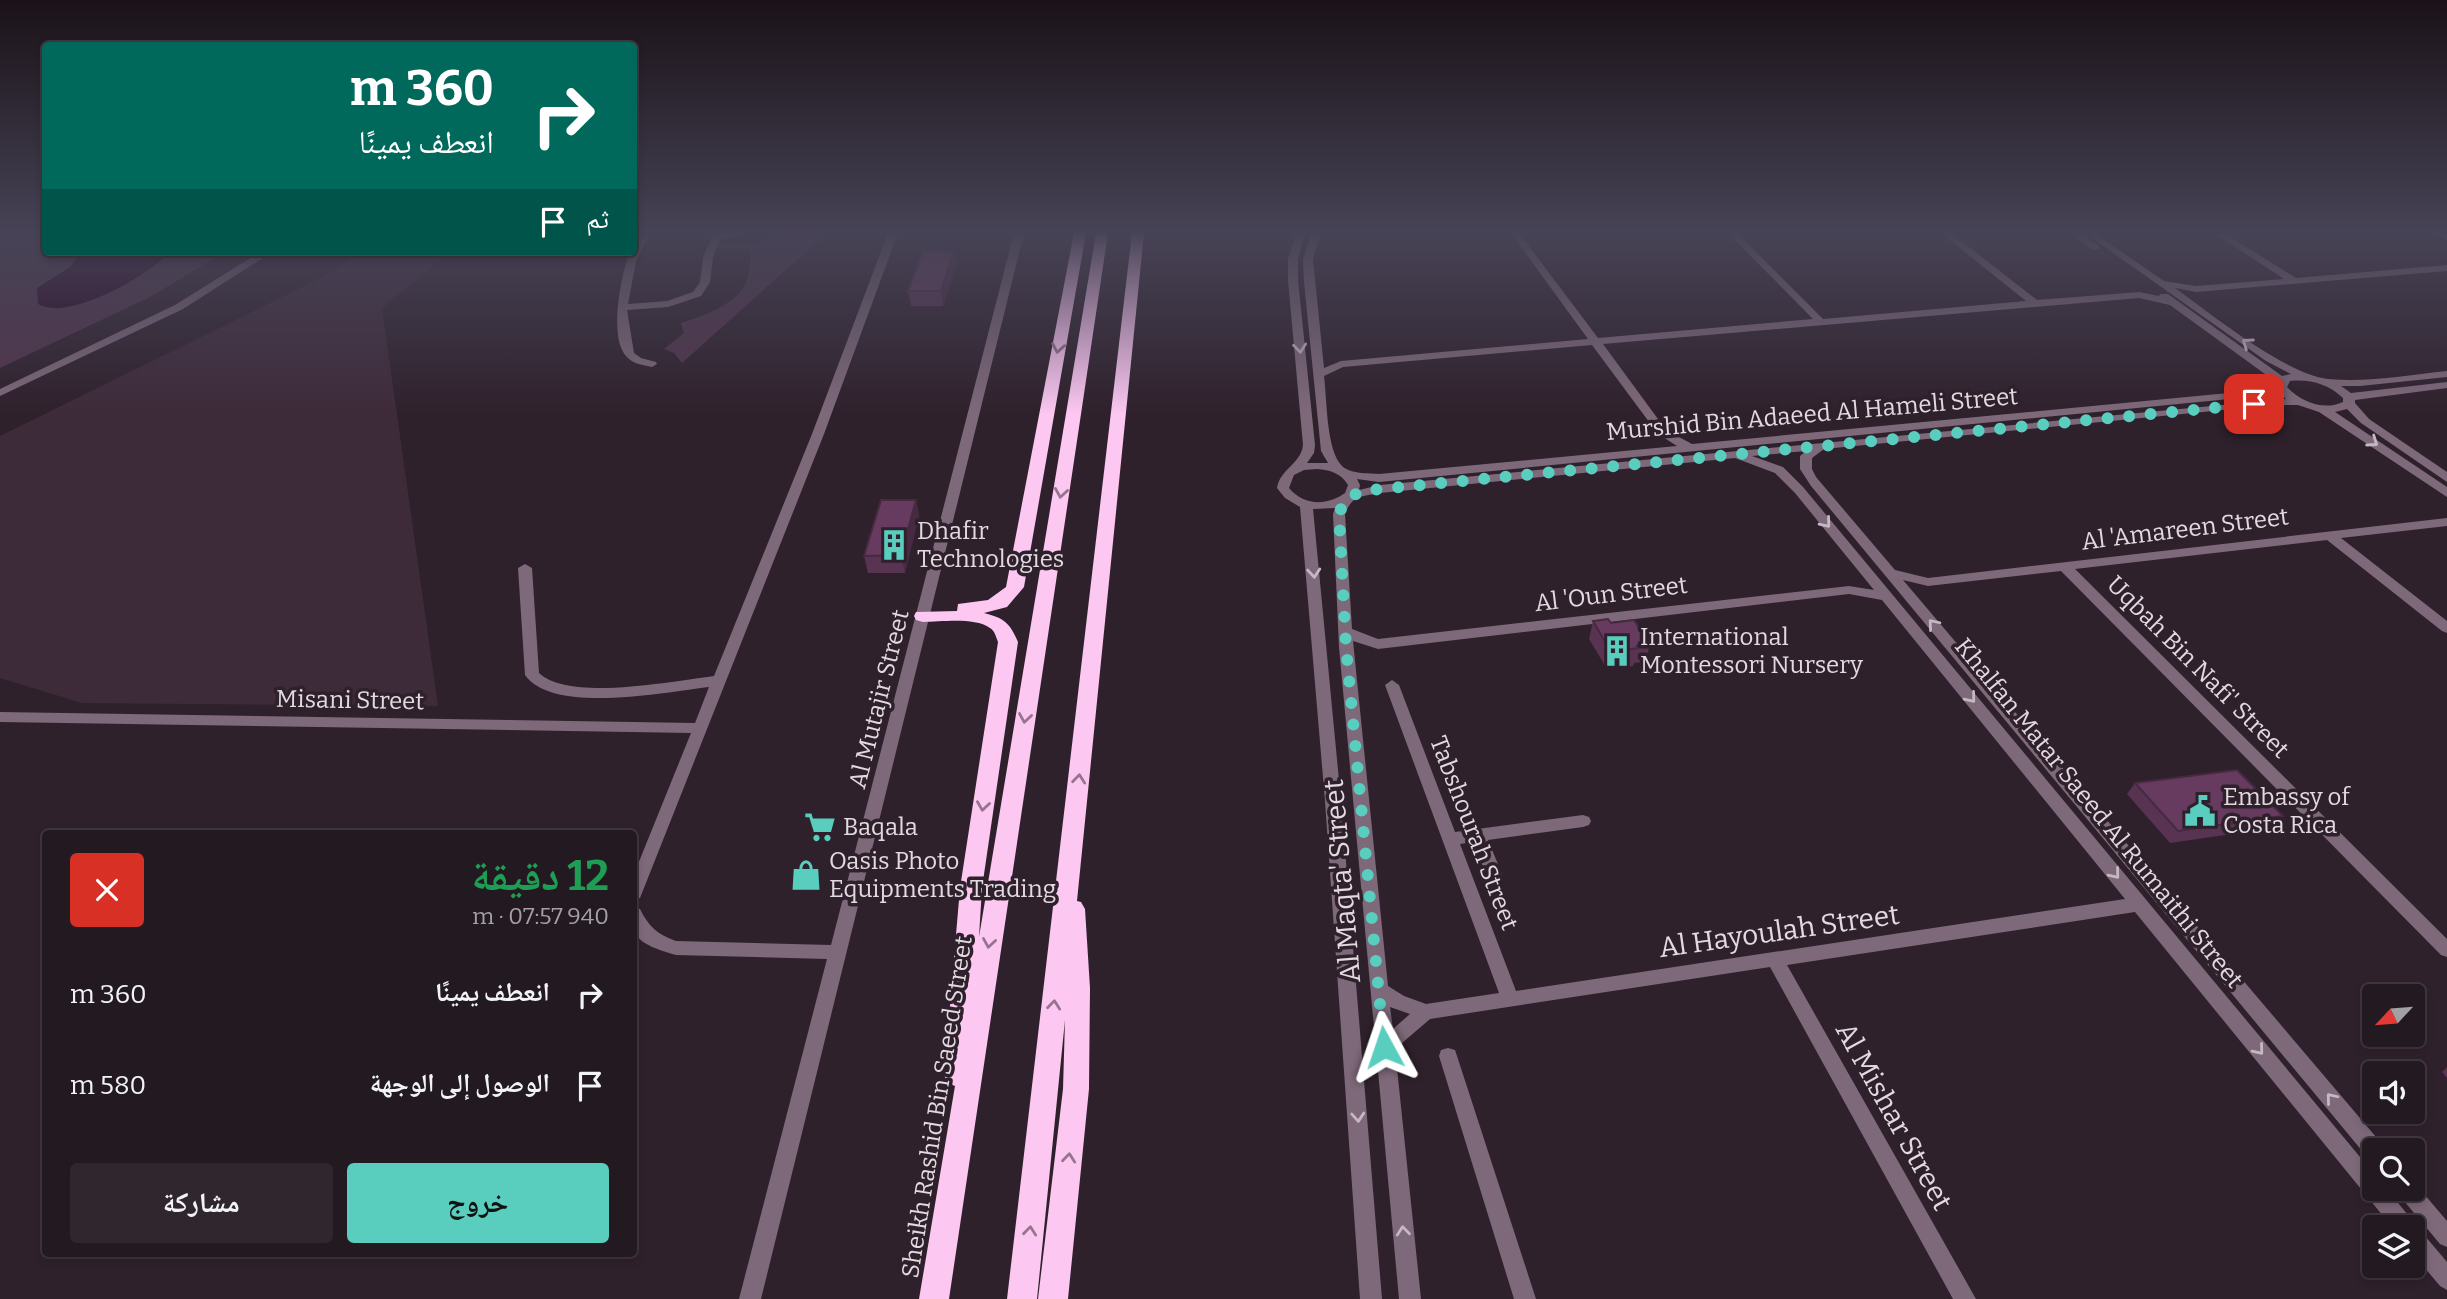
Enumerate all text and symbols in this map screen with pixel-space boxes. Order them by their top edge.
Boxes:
text: 360 m [350,59,494,118]
icon: right [518,70,609,161]
text: انعطف يمينًا [359,123,494,161]
icon: arrive [534,203,572,241]
text: ثم [586,204,609,235]
one-way arrow [2242,339,2255,351]
one-way arrow [1051,342,1066,354]
one-way arrow [1292,343,1307,354]
pin [2224,374,2284,434]
street label: Murshid Bin Adaeed Al Hameli Street [1605,382,2019,446]
icon: arrive [2235,385,2273,423]
one-way arrow [2365,434,2378,446]
one-way arrow [1054,487,1069,499]
street label: Al 'Amareen Street [2080,502,2290,556]
one-way arrow [1818,514,1830,527]
place label: Dhafir Technologies [917,517,1064,573]
building icon: Dhafir Technologies [877,528,911,562]
one-way arrow [1306,567,1321,578]
street label: Uqbah Bin Nafi' Street [2101,570,2295,764]
street label: Al 'Oun Street [1533,571,1689,617]
street label: Al Mutajir Street [843,606,915,791]
one-way arrow [1929,619,1941,632]
place label: International Montessori Nursery [1640,623,1863,679]
street label: Khalfan Matar Saeed Al Rumaithi Street [1949,633,2249,994]
building icon: International Montessori Nursery [1600,634,1634,668]
street label: Misani Street [276,685,425,715]
one-way arrow [1962,691,1975,703]
one-way arrow [1018,712,1033,724]
street label: Tabshourah Street [1424,732,1524,934]
one-way arrow [1071,773,1086,785]
street label: Al Maqta' Street [1317,778,1367,984]
place label: Embassy of Costa Rica [2223,783,2351,839]
public building icon: Embassy of Costa Rica [2183,794,2217,828]
one-way arrow [976,801,991,812]
supermarket icon: Baqala [803,810,837,844]
place label: Baqala [843,813,918,841]
place label: Oasis Photo Equipments Trading [829,847,1056,903]
text: 12 دقيقة [471,851,609,901]
button: close [70,853,144,927]
shop icon: Oasis Photo Equipments Trading [789,858,823,892]
one-way arrow [2107,865,2119,878]
street label: Al Hayoulah Street [1657,898,1901,964]
text: 940 m · 07:57 [472,902,609,930]
street label: Sheikh Rashid Bin Saeed Street [896,934,978,1280]
one-way arrow [982,937,997,949]
icon: right [571,976,609,1014]
text: انعطف يمينًا [435,977,550,1008]
text: 360 m [70,979,147,1010]
north arrow [2362,984,2426,1046]
map controls [2362,984,2425,1278]
one-way arrow [1046,999,1061,1010]
position arrow [1347,1010,1421,1084]
street label: Al Mishar Street [1829,1016,1959,1216]
one-way arrow [2251,1042,2264,1054]
button: sound [2362,1061,2425,1124]
icon: arrive [571,1067,609,1105]
text: الوصول إلى الوجهة [370,1068,550,1099]
text: 580 m [70,1070,146,1101]
one-way arrow [2327,1094,2339,1107]
one-way arrow [1350,1112,1365,1123]
button: search [2362,1138,2425,1201]
one-way arrow [1061,1152,1076,1164]
button: مشاركة [70,1163,333,1243]
button: خروج [347,1163,609,1243]
button: layers [2362,1215,2425,1278]
one-way arrow [1022,1225,1037,1236]
one-way arrow [1396,1225,1411,1236]

